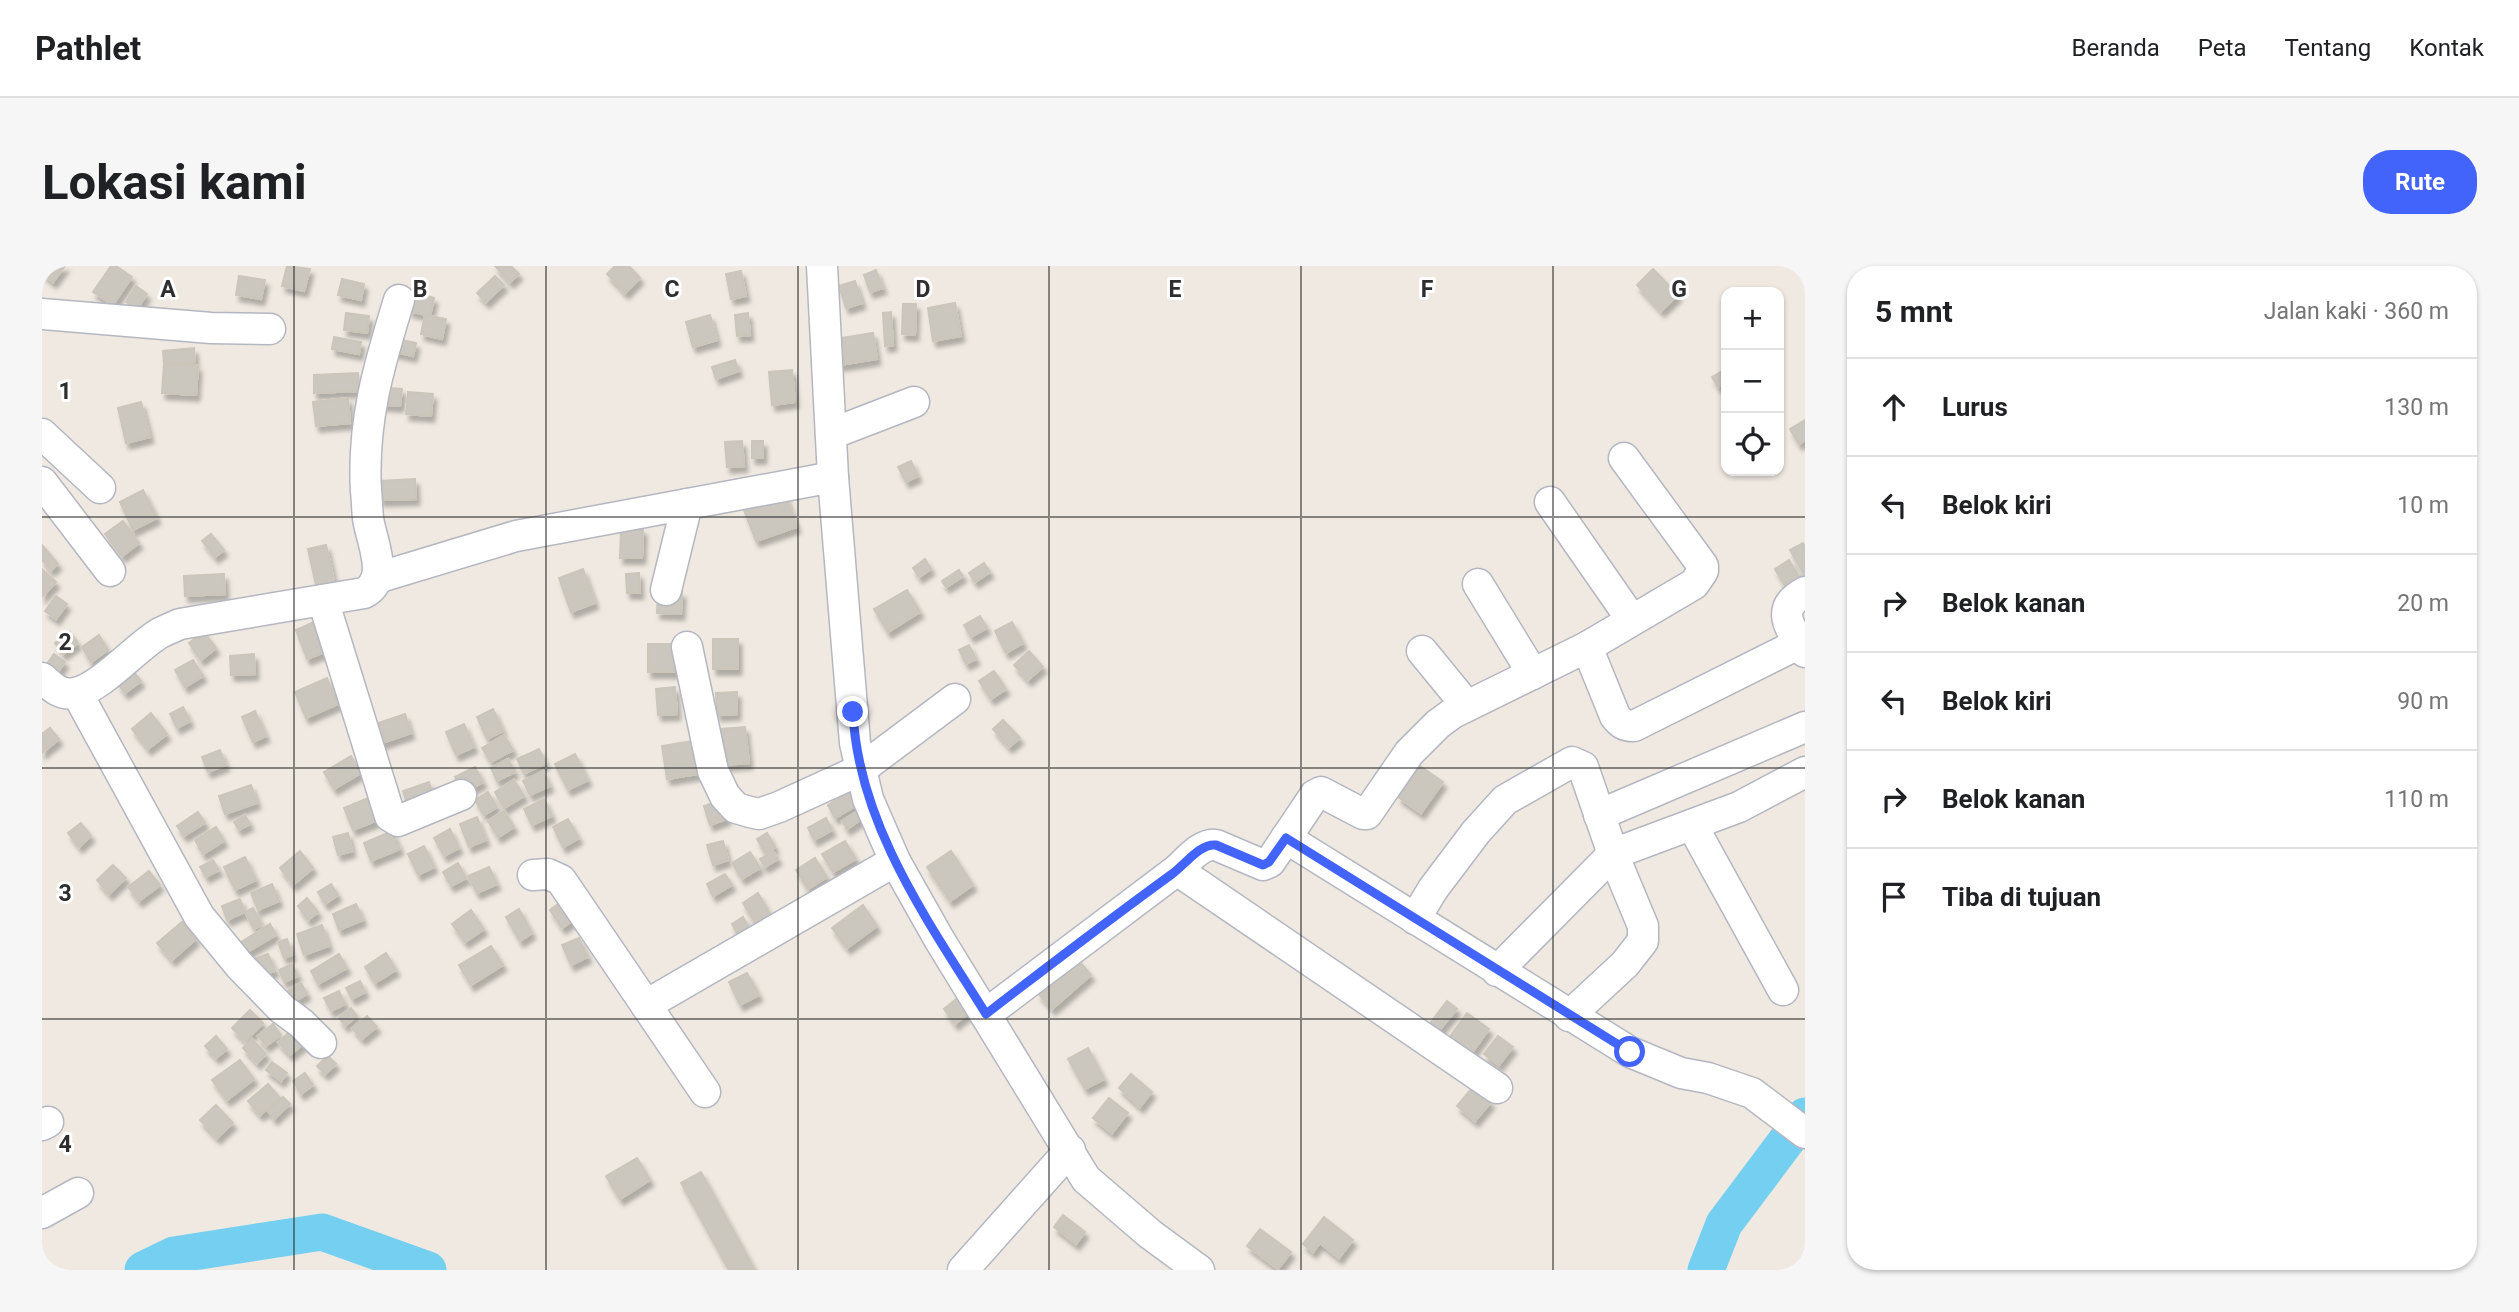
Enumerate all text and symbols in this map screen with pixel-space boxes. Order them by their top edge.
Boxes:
text: Pathlet [35,29,141,68]
text: Beranda [2072,34,2160,62]
text: Peta [2198,34,2246,62]
text: Tentang [2284,34,2371,62]
text: Kontak [2409,34,2484,62]
button: Rute [2363,150,2477,214]
text: Lokasi kami [42,154,307,211]
text: A [160,276,176,303]
text: B [413,276,427,303]
text: C [664,276,680,303]
text: D [916,276,930,303]
text: E [1169,276,1182,303]
text: F [1421,276,1434,303]
text: G [1671,276,1687,303]
map controls [1721,287,1784,476]
button: + [1721,287,1784,350]
text: 5 mnt [1875,294,1953,329]
text: Jalan kaki · 360 m [2264,298,2449,325]
button: − [1721,350,1784,413]
text: 1 [58,378,72,405]
icon: ahead [1875,388,1913,426]
text: Lurus [1942,392,2008,422]
text: 130 m [2384,394,2449,421]
button: locate [1721,413,1784,476]
icon: left [1875,486,1913,524]
text: Belok kiri [1942,490,2052,520]
text: 10 m [2397,492,2449,519]
icon: right [1875,584,1913,622]
text: Belok kanan [1942,588,2085,618]
text: 20 m [2397,590,2449,617]
text: 2 [58,629,72,656]
icon: left [1875,682,1913,720]
text: Belok kiri [1942,686,2052,716]
text: 90 m [2397,688,2449,715]
route end [837,696,868,727]
icon: right [1875,780,1913,818]
text: Belok kanan [1942,784,2085,814]
text: 110 m [2384,786,2449,813]
icon: arrive [1875,878,1913,916]
text: 3 [58,880,72,907]
text: Tiba di tujuan [1942,882,2101,912]
route start [1614,1036,1645,1067]
text: 4 [58,1131,72,1158]

